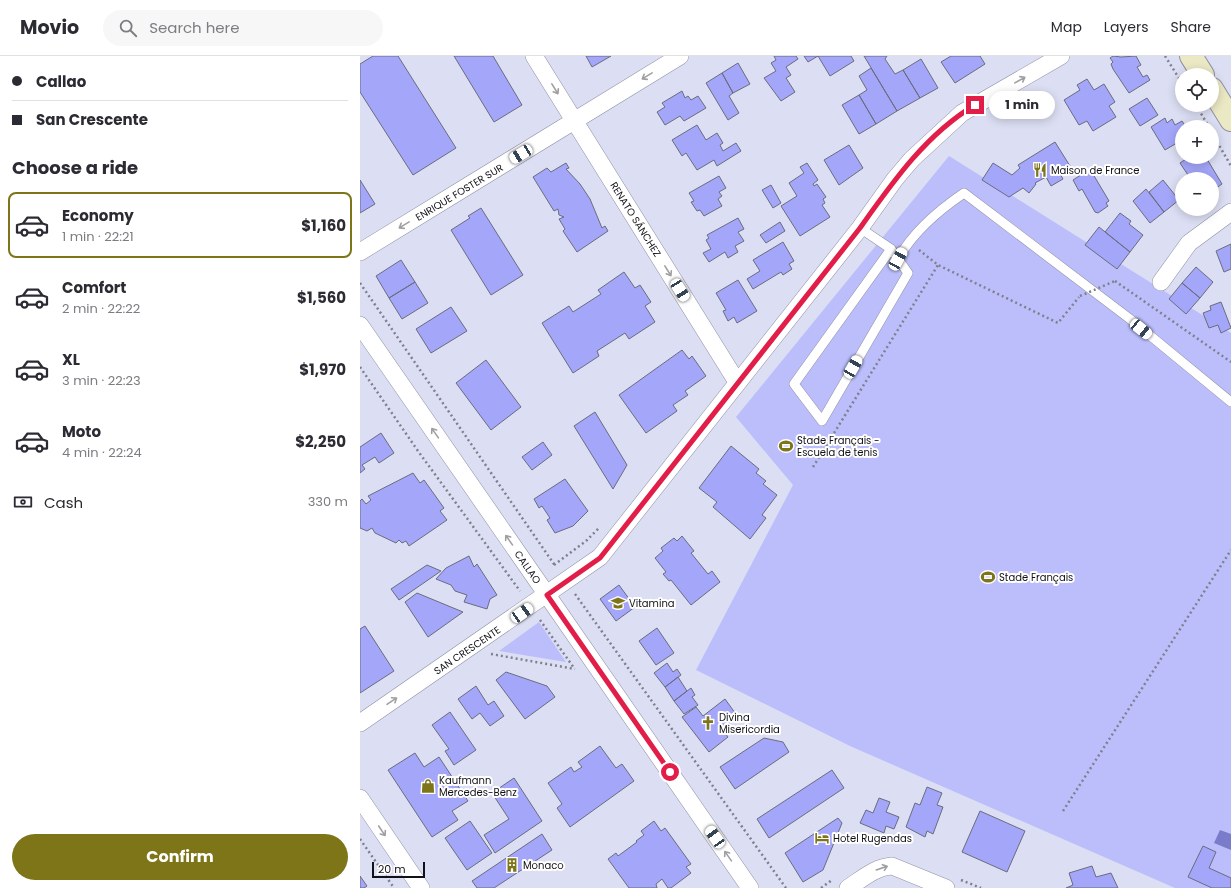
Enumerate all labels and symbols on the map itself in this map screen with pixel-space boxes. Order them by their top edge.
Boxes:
one-way arrow [641,73,653,81]
one-way arrow [1014,76,1026,84]
one-way arrow [551,83,559,95]
callout: 1 min [989,91,1055,119]
route end [966,96,984,114]
car [508,143,534,165]
street label: ENRIQUE FOSTER SUR [413,160,506,225]
restaurant icon: Maison de France [1032,162,1048,178]
place label: Maison de France [1051,163,1139,178]
street label: RENATO SÁNCHEZ [606,179,665,260]
one-way arrow [398,221,410,229]
car [887,246,909,272]
one-way arrow [664,265,672,276]
car [669,277,691,303]
car [1128,317,1154,341]
car [842,354,864,380]
one-way arrow [431,428,439,439]
place label: Stade Français - Escuela de tenis [797,433,880,460]
sports icon: Stade Français - Escuela de tenis [778,438,794,454]
one-way arrow [505,535,513,546]
street label: CALLAO [511,548,545,587]
sports icon: Stade Français [980,569,996,585]
place label: Stade Français [999,570,1073,585]
school or university icon: Vitamina [610,595,626,611]
place label: Vitamina [629,596,675,611]
car [509,601,535,625]
street label: SAN CRESCENTE [431,623,504,678]
one-way arrow [386,697,397,705]
place label: Divina Misericordia [719,710,780,737]
church icon: Divina Misericordia [700,715,716,731]
route start [661,763,679,781]
place label: Kaufmann Mercedes-Benz [439,773,517,800]
shop icon: Kaufmann Mercedes-Benz [420,778,436,794]
car [703,824,727,850]
one-way arrow [378,825,386,836]
hotel icon: Hotel Rugendas [814,830,830,846]
place label: Hotel Rugendas [833,831,912,846]
one-way arrow [724,851,732,862]
building icon: Monaco [504,857,520,873]
place label: Monaco [523,858,564,873]
scale bar [372,860,425,879]
one-way arrow [875,864,888,871]

